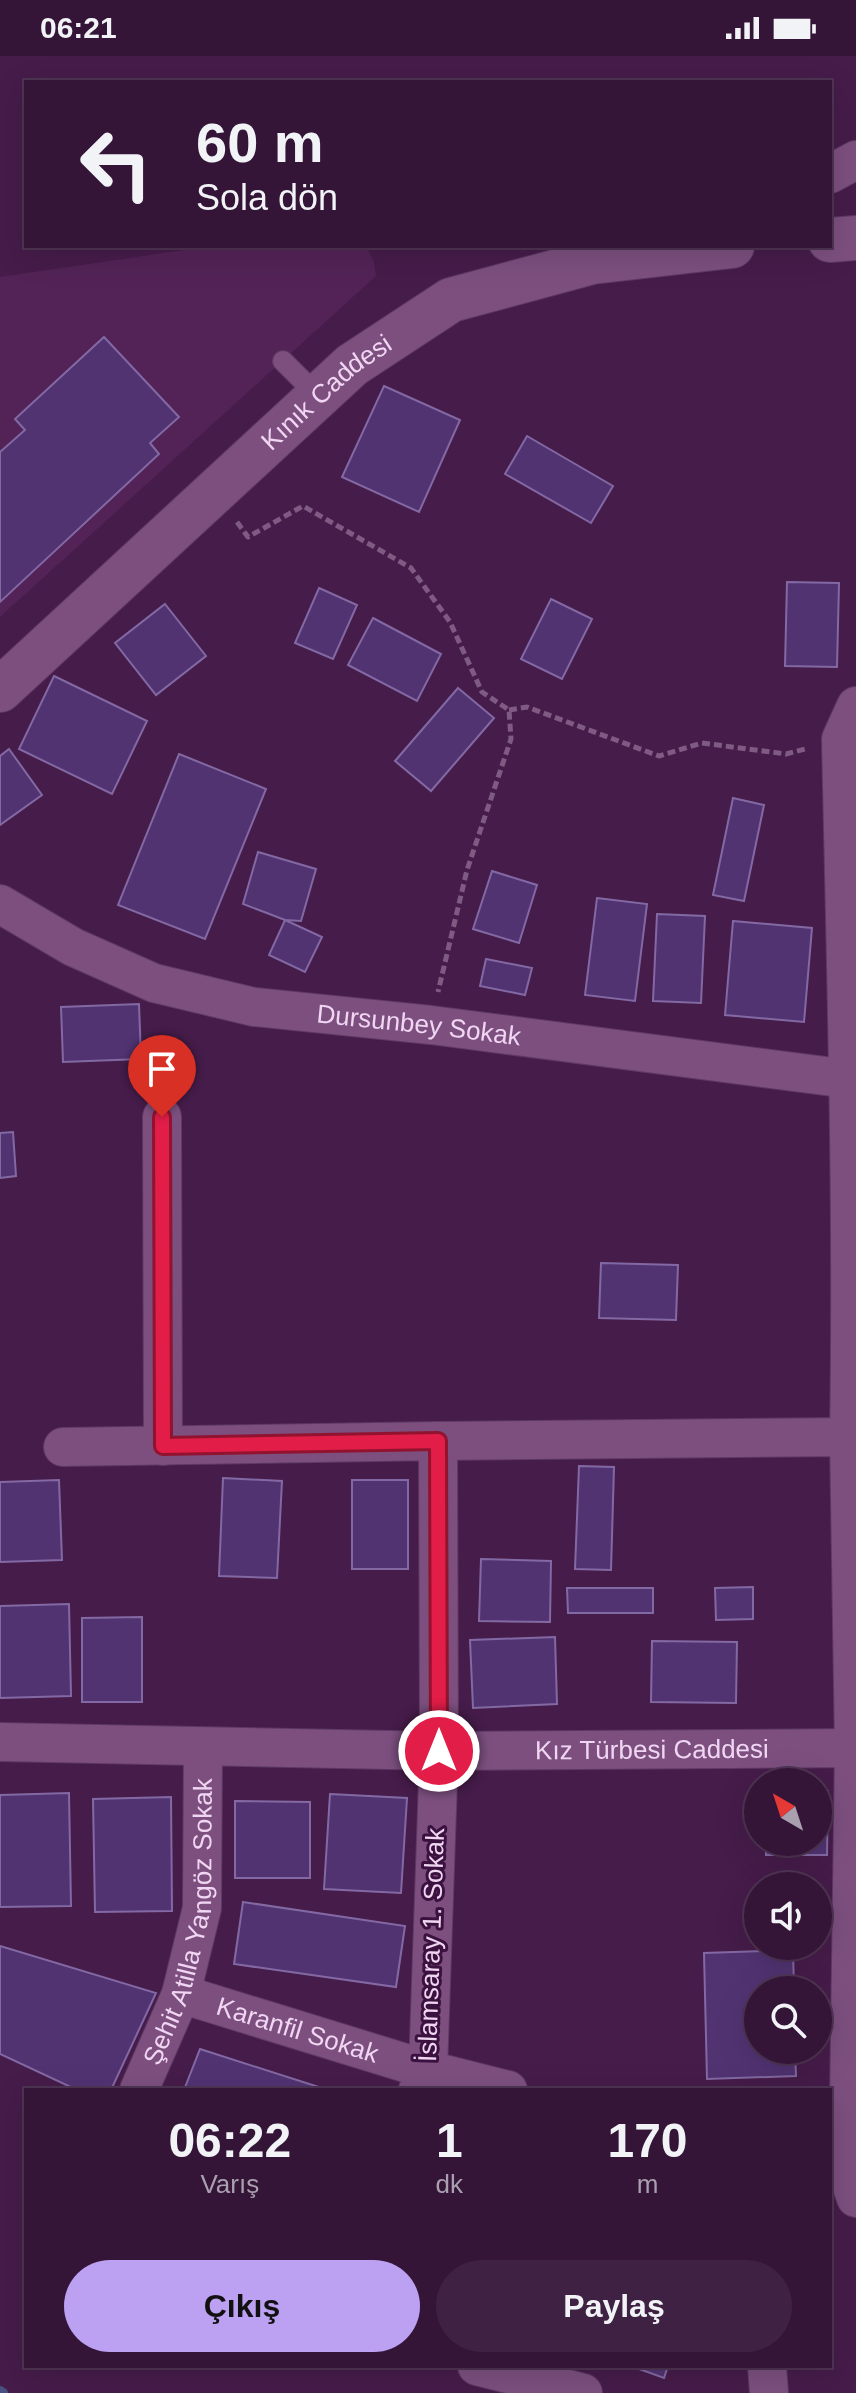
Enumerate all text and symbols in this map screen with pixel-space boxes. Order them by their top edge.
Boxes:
text: 06:21 [40,11,117,44]
text: 60 m [196,111,324,174]
icon: left [64,112,168,216]
text: Sola dön [196,177,338,218]
street label: Kınık Caddesi [255,328,397,456]
street label: Dursunbey Sokak [315,998,524,1052]
pin [128,1035,196,1117]
icon: arrive [140,1047,184,1091]
position arrow [397,1709,481,1793]
street label: Kız Türbesi Caddesi [535,1734,769,1765]
north arrow [744,1768,832,1856]
map controls [744,1768,832,2064]
street label: Şehit Atilla Yangöz Sokak [137,1777,218,2069]
street label: İslamsaray 1. Sokak [412,1827,450,2062]
button: sound [744,1872,832,1960]
button: search [744,1976,832,2064]
street label: Karanfil Sokak [213,1991,383,2069]
text: 06:22 [168,2114,291,2167]
text: 1 [436,2114,463,2167]
text: 170 [607,2114,688,2167]
text: Varış [200,2169,259,2199]
text: dk [436,2169,463,2199]
text: m [637,2169,658,2199]
button: Çıkış [64,2260,420,2352]
button: Paylaş [436,2260,792,2352]

